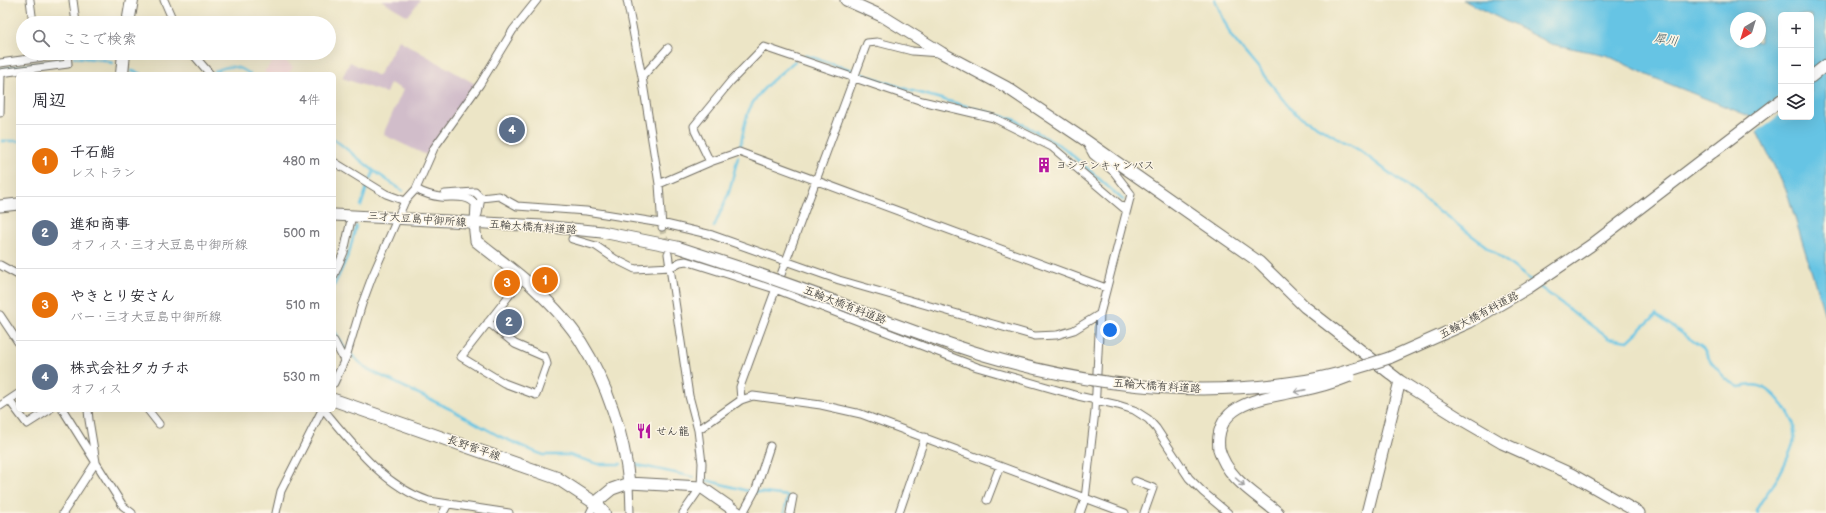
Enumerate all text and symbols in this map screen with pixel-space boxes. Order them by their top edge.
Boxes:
north arrow [1730,12,1766,48]
map controls [1778,12,1814,120]
button: + [1778,12,1814,48]
search box [16,16,336,60]
icon: search [30,27,52,49]
text: ここで検索 [62,30,137,49]
water label: 犀川 [1653,31,1679,49]
button: − [1778,48,1814,84]
button: layers [1778,84,1814,120]
text: 周辺 [32,91,66,111]
text: 4件 [299,92,320,108]
pin: 4 [499,115,525,145]
text: 千石鮨 [70,143,115,162]
text: 1 [42,153,48,169]
text: 480 m [283,153,320,169]
building icon: ヨシテンキャンバス [1035,156,1053,174]
place label: ヨシテンキャンバス [1056,159,1155,172]
text: レストラン [70,165,136,181]
street label: 三才大豆島中御所線 [367,209,467,229]
text: 進和商事 [70,215,130,234]
street label: 五輪大橋有料道路 [489,217,577,237]
text: 2 [41,225,49,241]
text: 500 m [283,225,320,241]
text: オフィス · 三才大豆島中御所線 [70,237,247,253]
pin: 1 [532,265,558,295]
pin: 3 [494,268,520,298]
street label: 五輪大橋有料道路 [802,283,888,327]
text: やきとり安さん [70,287,175,306]
street label: 五輪大橋有料道路 [1437,289,1521,341]
text: 3 [41,297,49,313]
text: 510 m [286,297,320,313]
pin: 2 [496,307,522,337]
text: バー · 三才大豆島中御所線 [70,309,221,325]
your location [1100,320,1120,340]
text: 株式会社タカチホ [70,359,190,378]
text: 4 [41,369,49,385]
text: 530 m [283,369,320,385]
street label: 五輪大橋有料道路 [1113,376,1201,396]
text: オフィス [70,381,122,397]
one-way arrow [1294,387,1307,395]
restaurant icon: せん龍 [635,422,653,440]
place label: せん龍 [656,425,689,438]
street label: 長野菅平線 [446,433,502,463]
one-way arrow [1234,477,1245,486]

